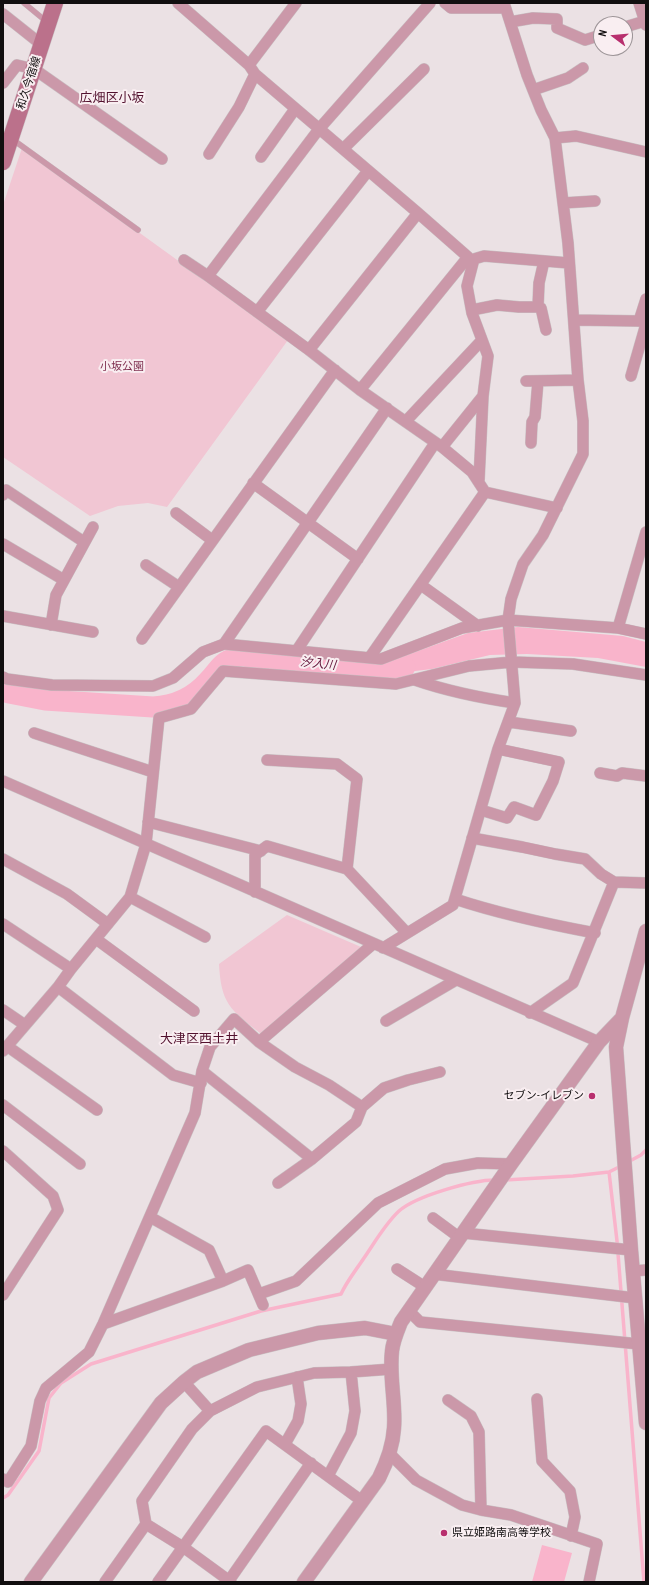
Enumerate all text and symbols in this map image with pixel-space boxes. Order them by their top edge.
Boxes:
north arrow [593,16,633,56]
text: N [595,28,610,38]
street label: 和久今宿線 [14,55,44,111]
district label: 広畑区小坂 [80,90,144,106]
park label: 小坂公園 [100,360,144,374]
water label: 汐入川 [299,655,337,673]
district label: 大津区西土井 [160,1031,238,1047]
place label: セブン-イレブン [504,1089,584,1103]
marker: セブン-イレブン [587,1091,597,1101]
place label: 県立姫路南高等学校 [452,1526,551,1540]
marker: 県立姫路南高等学校 [439,1528,449,1538]

